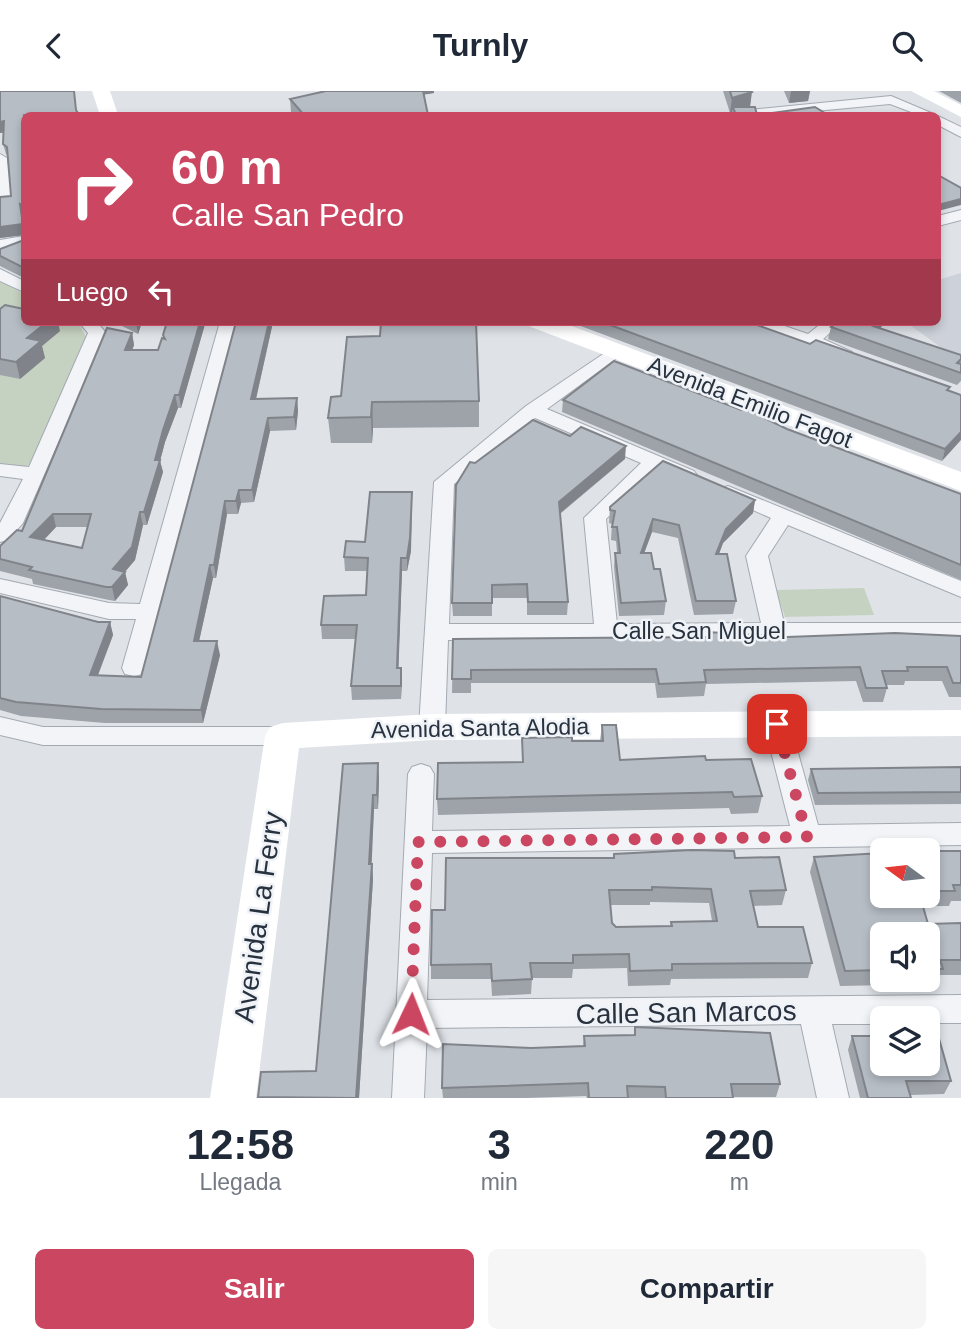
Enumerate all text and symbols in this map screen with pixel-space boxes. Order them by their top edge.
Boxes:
icon: back [35,27,73,65]
text: Turnly [433,27,528,63]
icon: search [888,27,926,65]
icon: right [56,140,147,231]
text: 60 m [171,140,283,194]
text: Calle San Pedro [171,197,404,233]
icon: left [142,273,180,311]
text: Luego [56,277,128,307]
street label: Avenida Emilio Fagot [644,351,856,453]
street label: Calle San Miguel [612,618,786,644]
pin [747,694,807,754]
icon: arrive [758,705,796,743]
street label: Avenida Santa Alodia [371,713,590,743]
street label: Avenida La Ferry [228,810,289,1025]
north arrow [870,838,940,908]
map controls [870,838,940,1076]
button: sound [870,922,940,992]
position arrow [374,977,448,1051]
street label: Calle San Marcos [575,995,797,1030]
button: layers [870,1006,940,1076]
text: 12:58 [187,1121,294,1168]
text: 3 [487,1121,511,1168]
text: 220 [704,1121,774,1168]
text: Llegada [199,1169,281,1195]
text: min [481,1169,518,1195]
text: m [730,1169,749,1195]
button: Salir [35,1249,474,1329]
button: Compartir [488,1249,926,1329]

